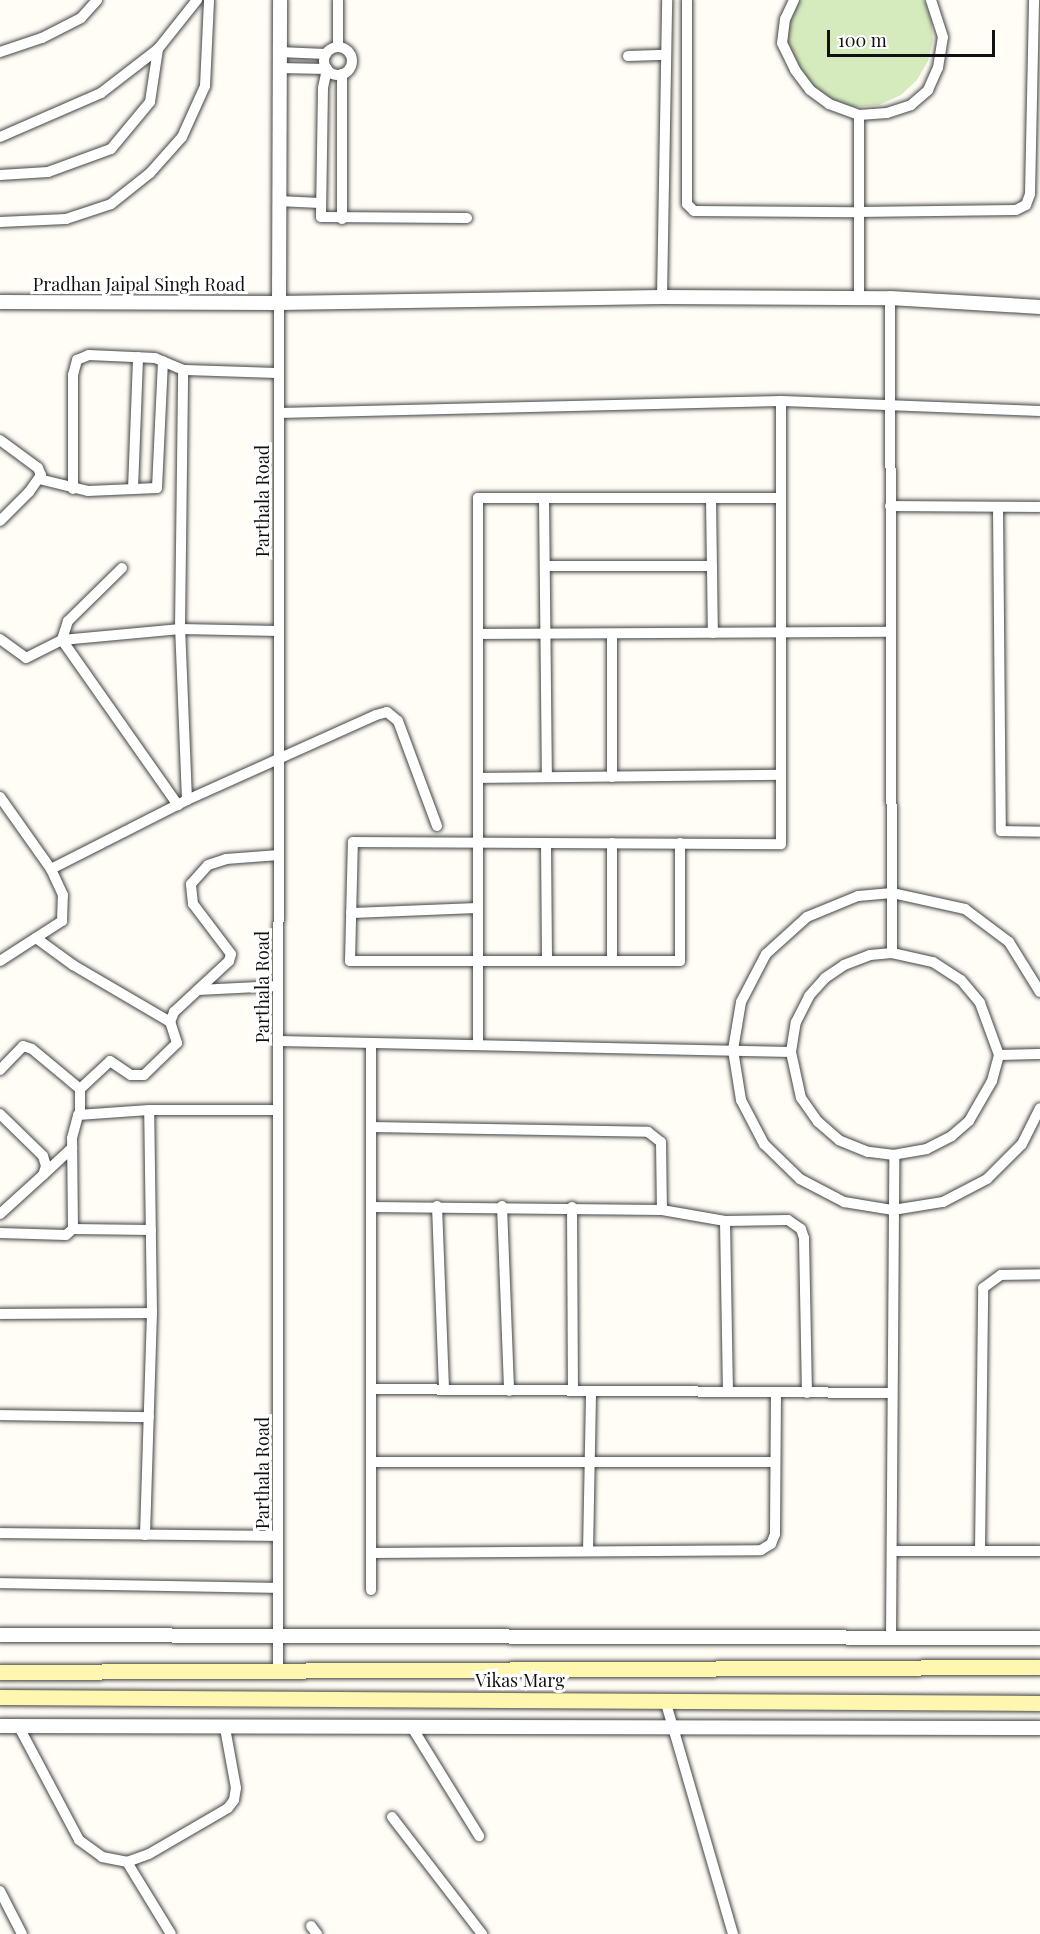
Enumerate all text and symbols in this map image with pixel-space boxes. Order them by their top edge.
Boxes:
scale bar [830,18,998,56]
text: 100 m [838,28,887,52]
street label: Pradhan Jaipal Singh Road [33,273,245,295]
street label: Parthala Road [251,445,273,557]
street label: Parthala Road [251,931,273,1043]
street label: Parthala Road [251,1417,273,1529]
street label: Vikas Marg [475,1669,565,1691]

